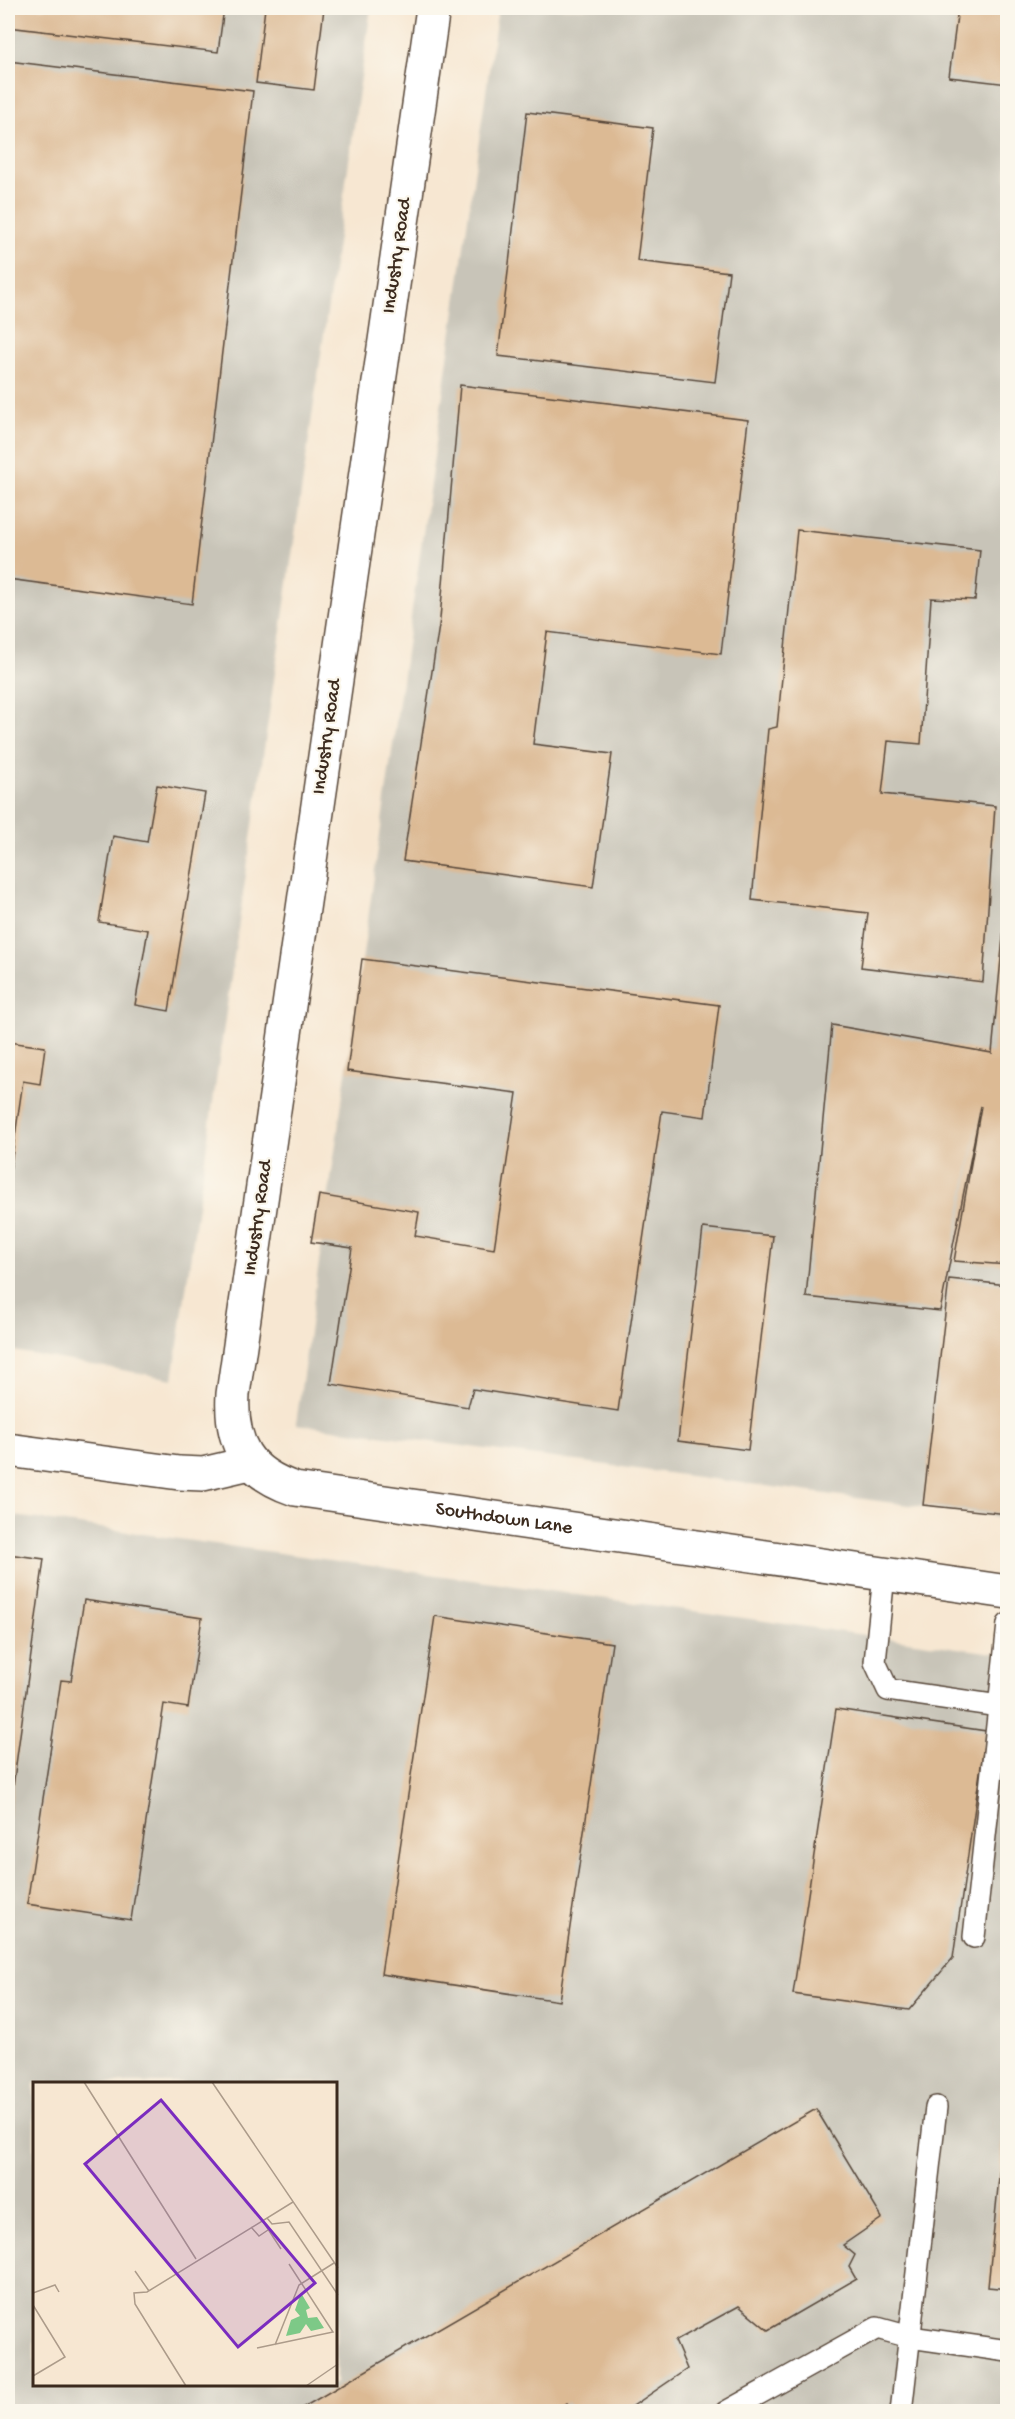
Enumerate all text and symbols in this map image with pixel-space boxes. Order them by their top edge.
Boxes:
street label: Industry Road [379,195,418,315]
street label: Industry Road [309,676,348,796]
street label: Industry Road [240,1157,279,1277]
street label: Southdown Lane [434,1498,575,1541]
inset map [33,2082,338,2386]

